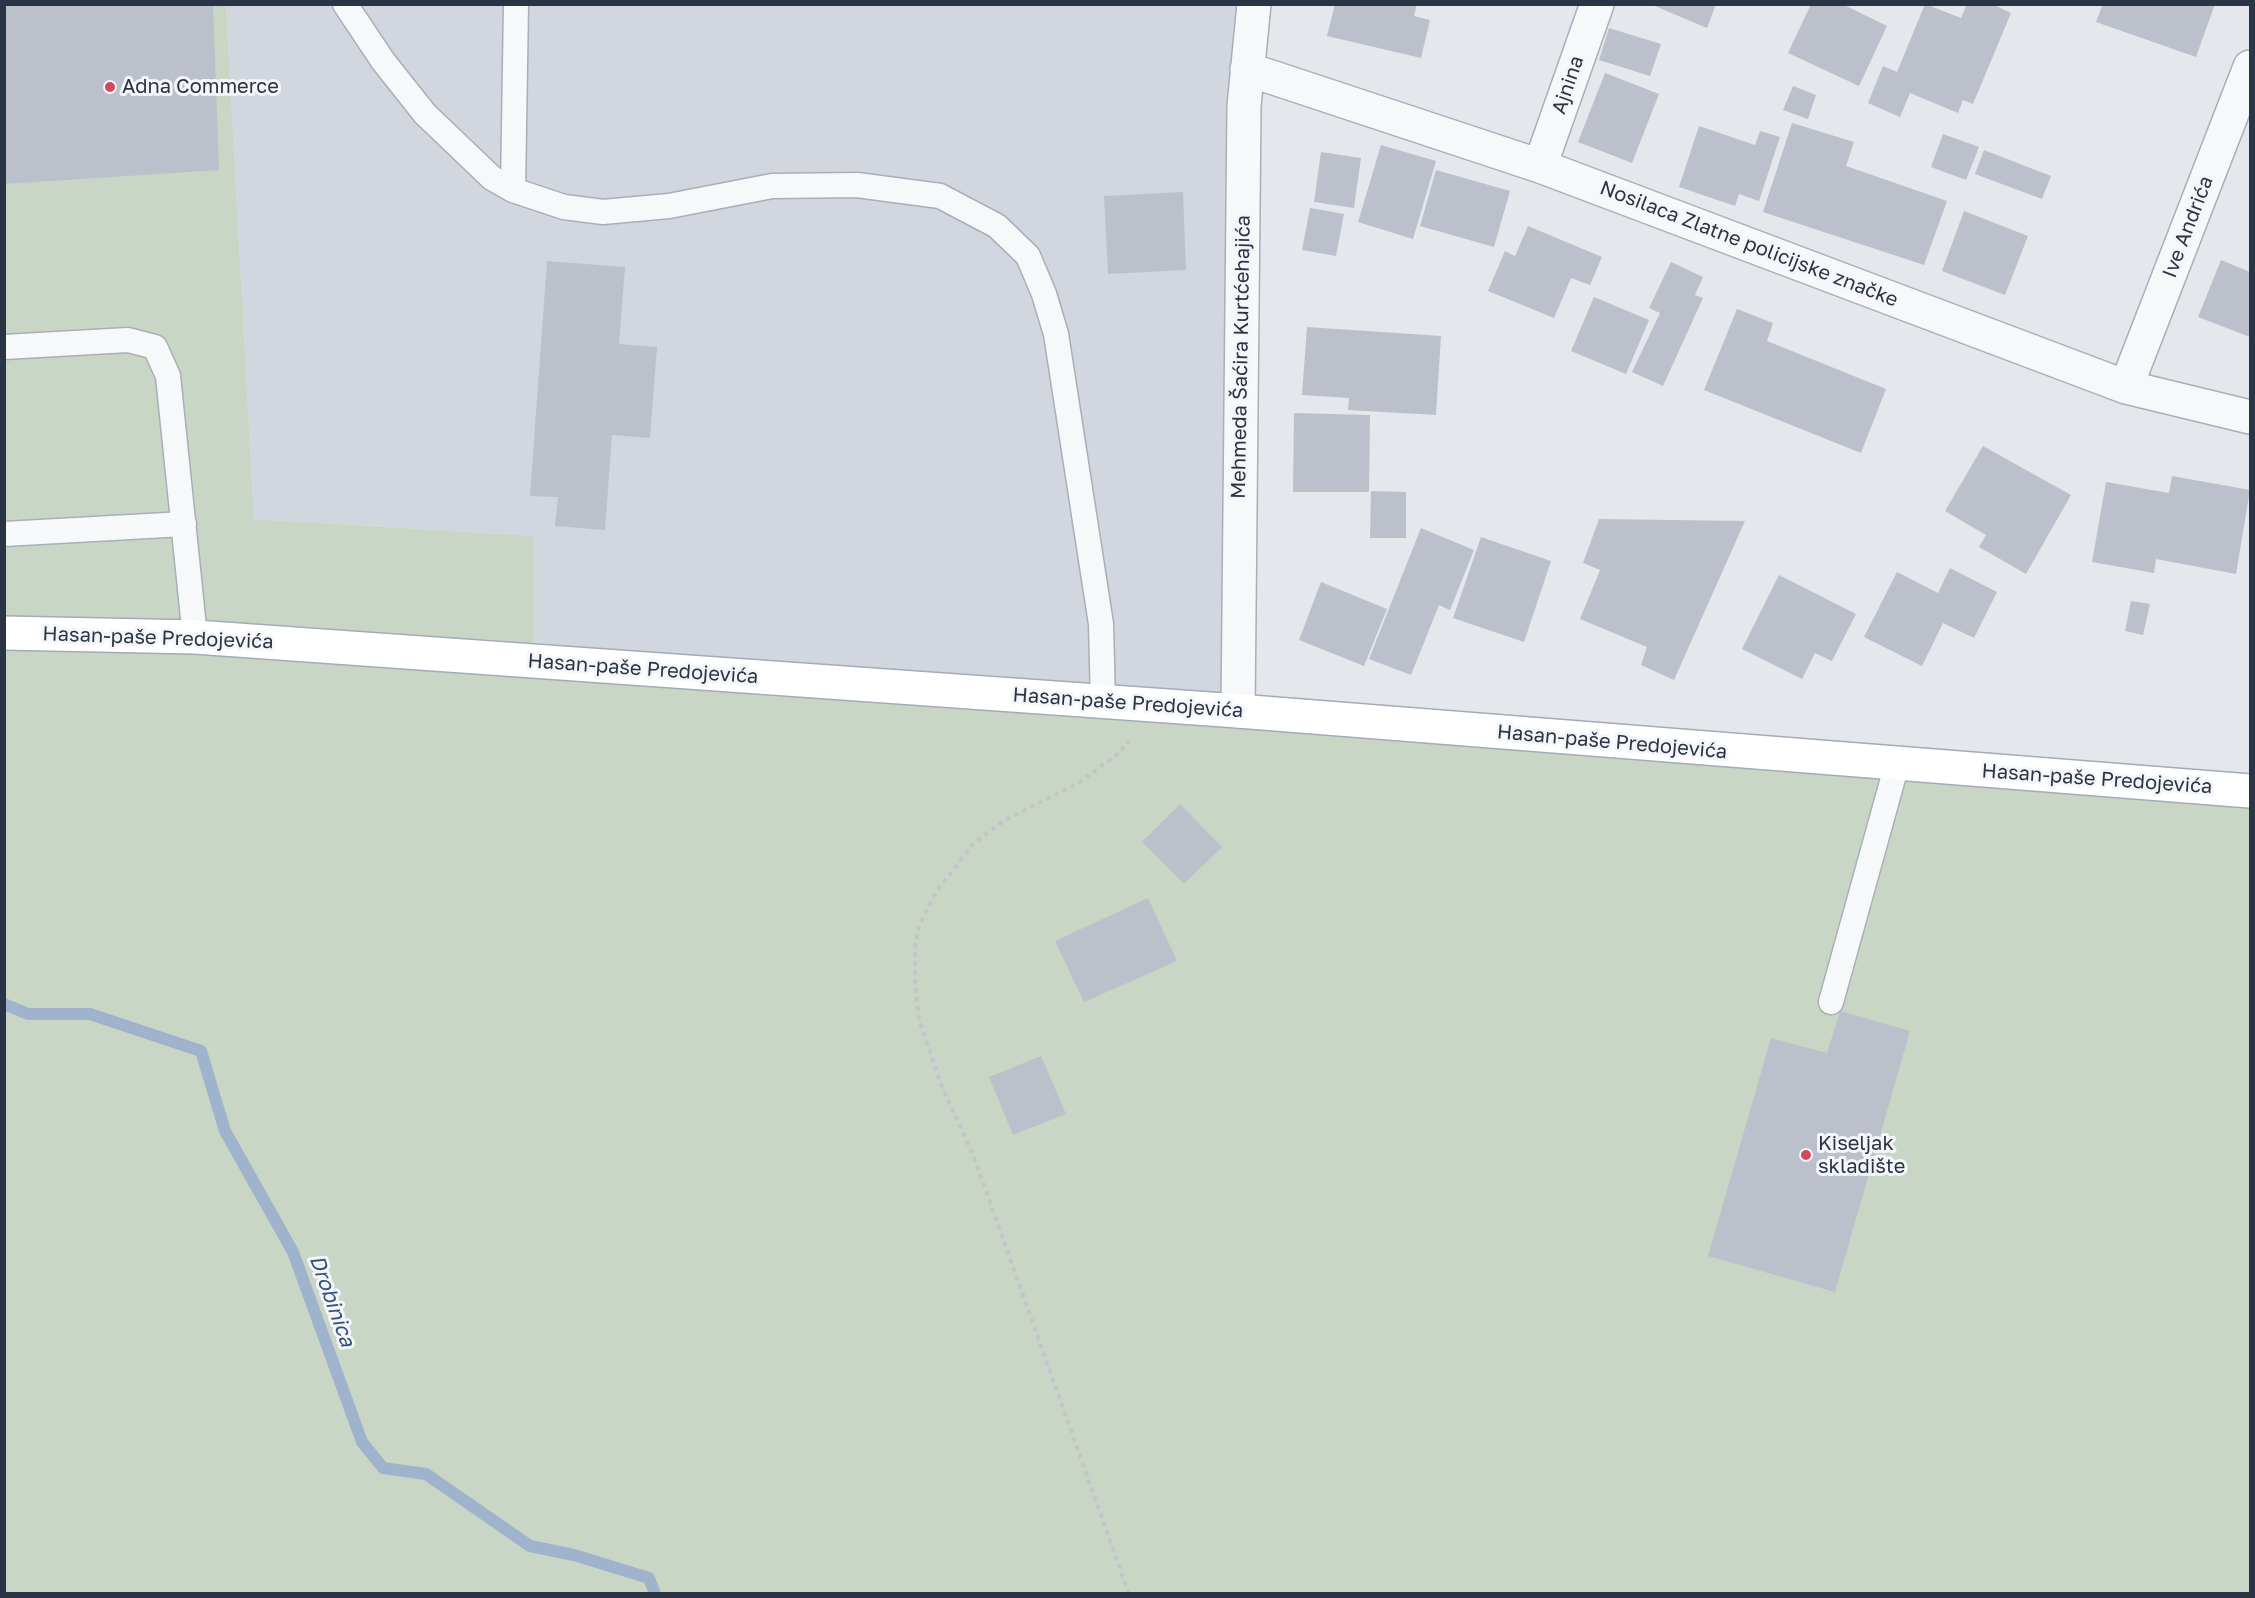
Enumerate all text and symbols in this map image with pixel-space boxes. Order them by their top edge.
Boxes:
street label: Ajnina [1547,53,1589,117]
place label: Adna Commerce [122,75,279,99]
marker: Adna Commerce [103,80,117,94]
street label: Ive Andrića [2158,173,2218,281]
street label: Nosilaca Zlatne policijske značke [1597,176,1901,312]
street label: Mehmeda Šaćira Kurtćehajića [1227,215,1255,499]
street label: Hasan-paše Predojevića [42,622,274,654]
street label: Hasan-paše Predojevića [527,649,759,689]
street label: Hasan-paše Predojevića [1012,683,1244,723]
street label: Hasan-paše Predojevića [1496,720,1728,764]
street label: Hasan-paše Predojevića [1981,759,2213,799]
place label: Kiseljak skladište [1818,1132,1905,1179]
marker: Kiseljak skladište [1799,1148,1813,1162]
water label: Drobinica [304,1252,360,1350]

